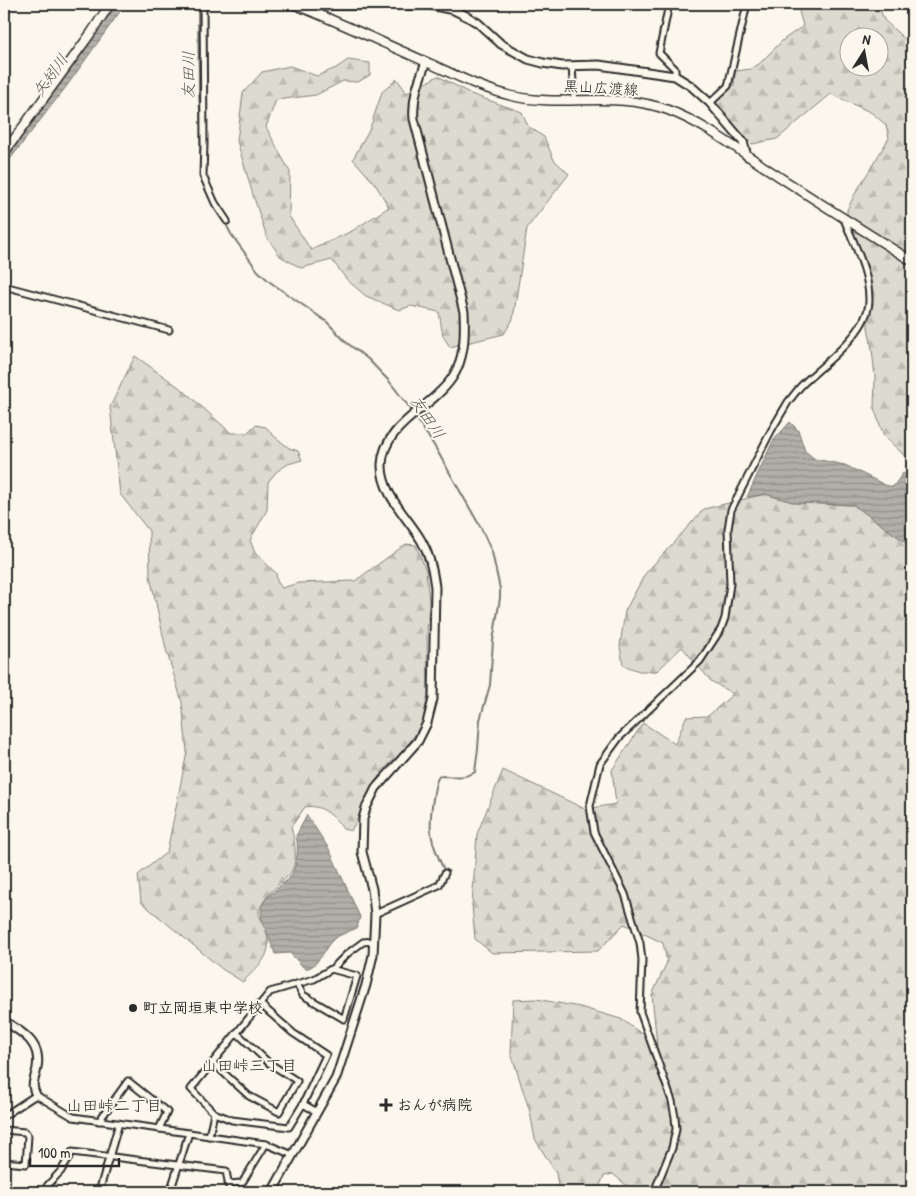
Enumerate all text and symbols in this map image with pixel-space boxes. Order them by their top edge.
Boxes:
north arrow [838,28,888,78]
text: N [861,29,873,49]
water label: 矢矧川 [27,49,73,101]
water label: 友田川 [177,51,199,99]
street label: 黒山広渡線 [563,75,639,100]
water label: 友田川 [405,391,451,443]
place label: 町立岡垣東中学校 [143,997,263,1018]
marker: 町立岡垣東中学校 [127,1002,139,1014]
district label: 山田峠三丁目 [201,1054,297,1076]
district label: 山田峠二丁目 [66,1094,162,1116]
place label: おんが病院 [397,1094,472,1115]
marker: おんが病院 [379,1098,393,1112]
scale bar [30,1136,119,1168]
text: 100 m [38,1142,71,1163]

